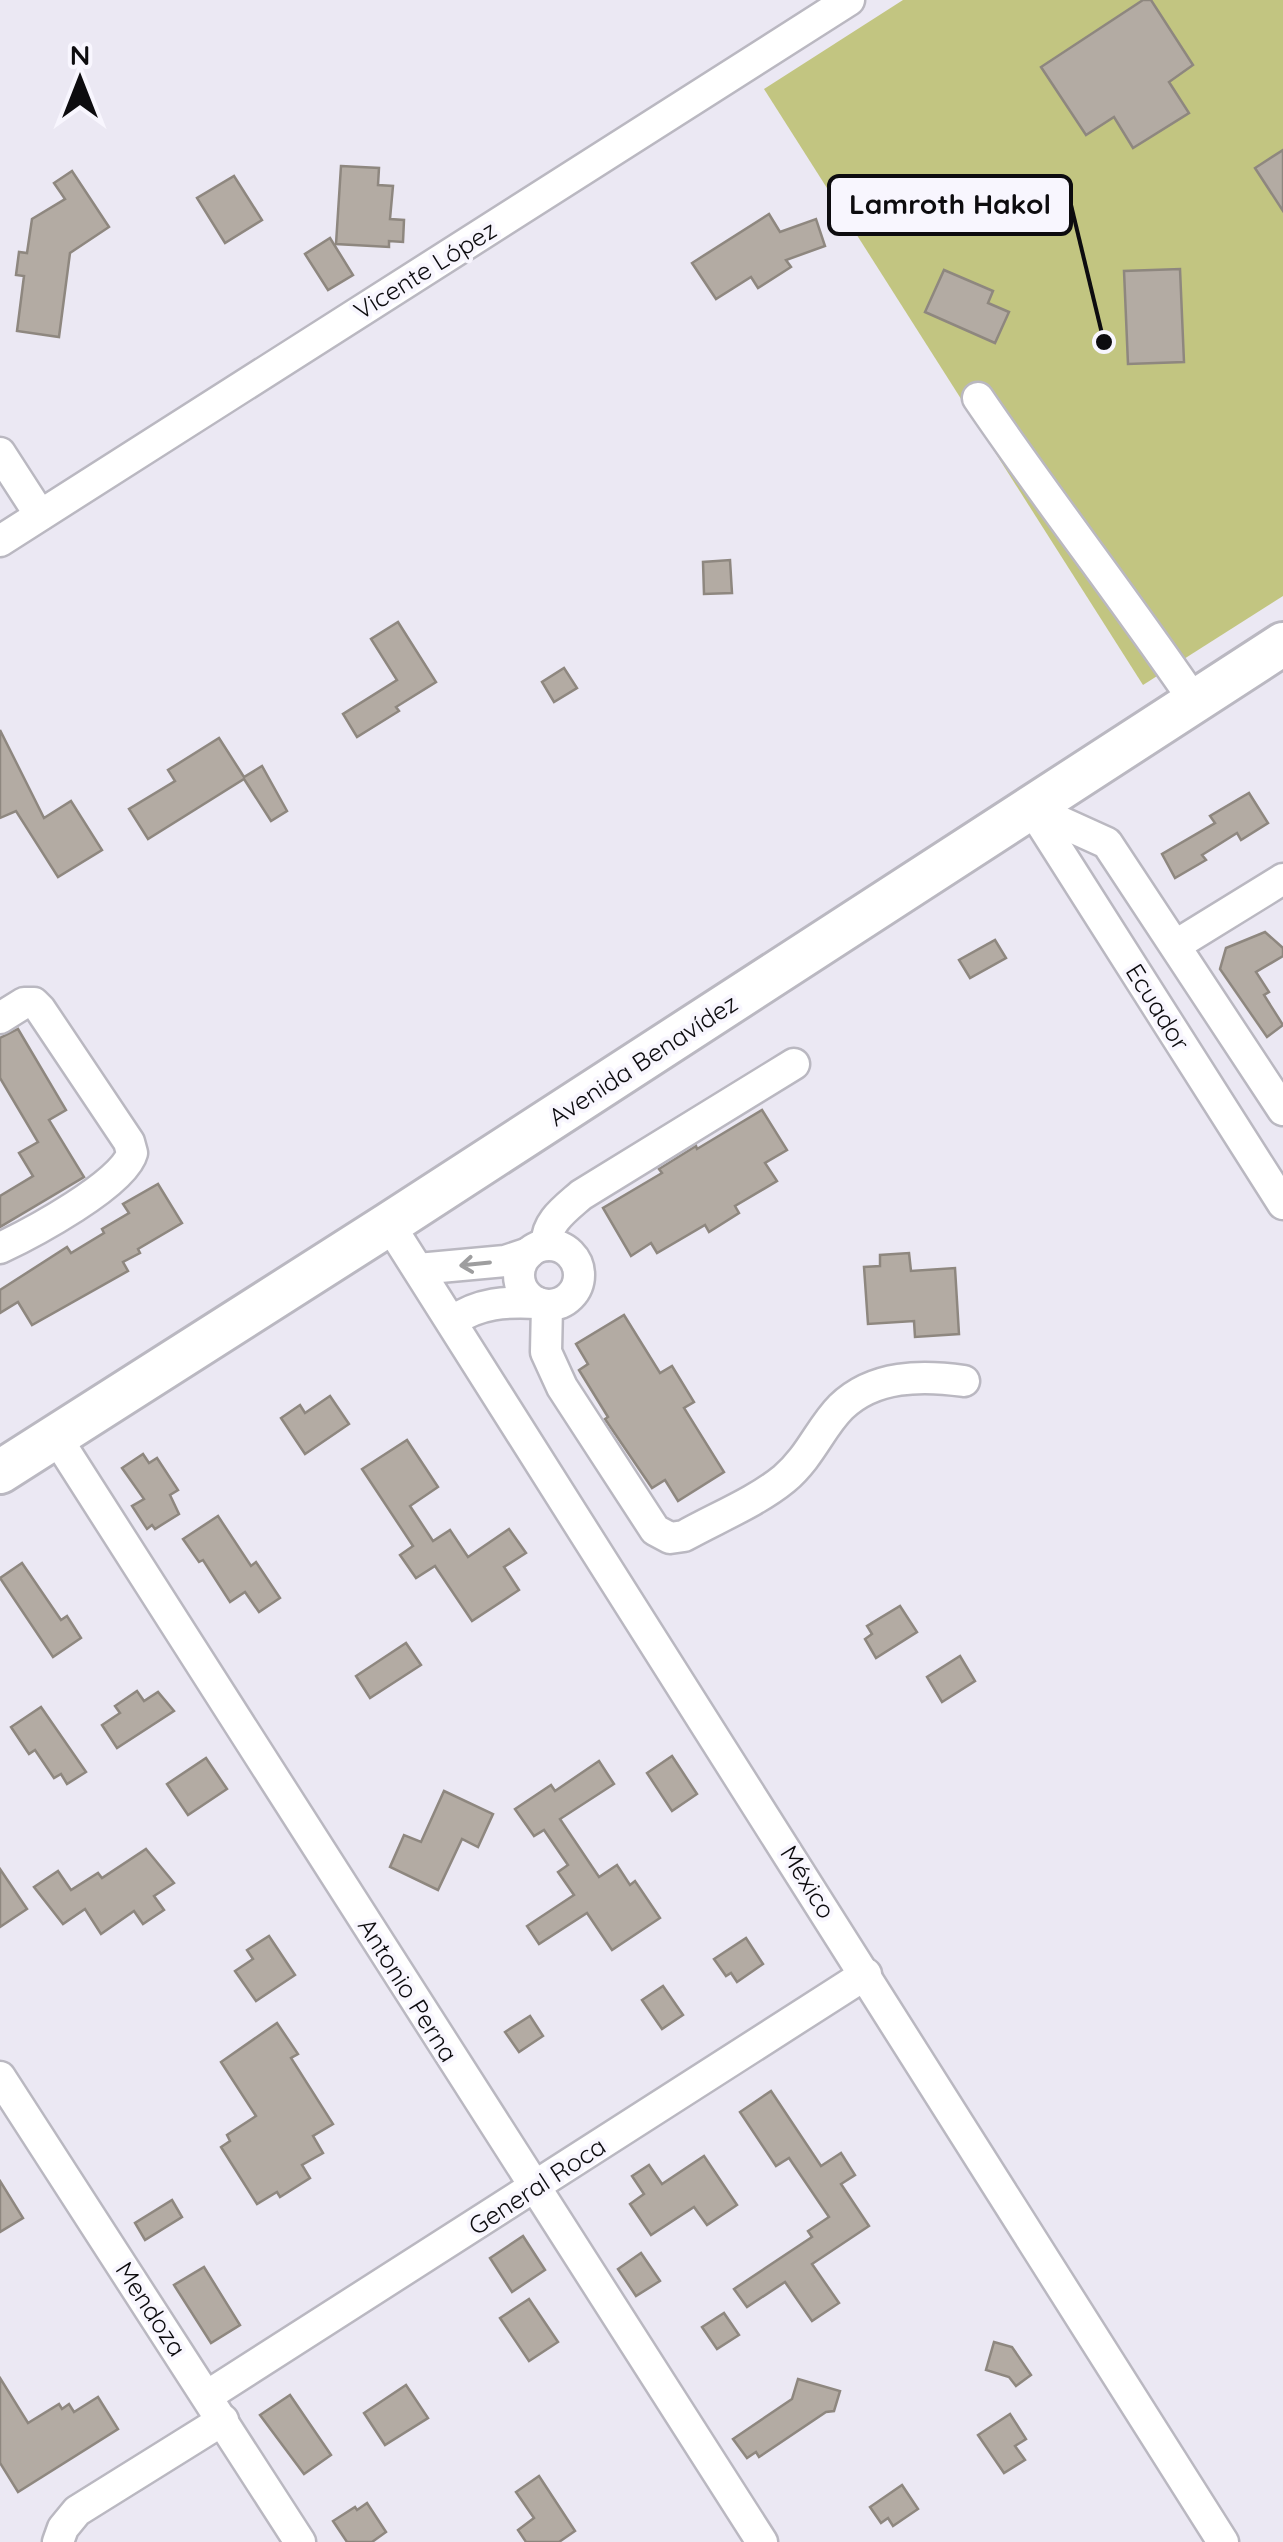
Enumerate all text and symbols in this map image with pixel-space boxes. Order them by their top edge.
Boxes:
north arrow [30,30,130,130]
text: N [70,37,90,72]
callout: Lamroth Hakol [829,176,1071,234]
text: Lamroth Hakol [849,186,1051,221]
street label: Vicente López [348,213,502,326]
street label: Ecuador [1120,958,1197,1056]
street label: Avenida Benavídez [542,987,743,1132]
one-way arrow [459,1255,491,1274]
street label: México [774,1840,843,1924]
street label: Antonio Perna [352,1912,465,2067]
street label: General Roca [462,2130,611,2241]
street label: Mendoza [109,2256,193,2362]

